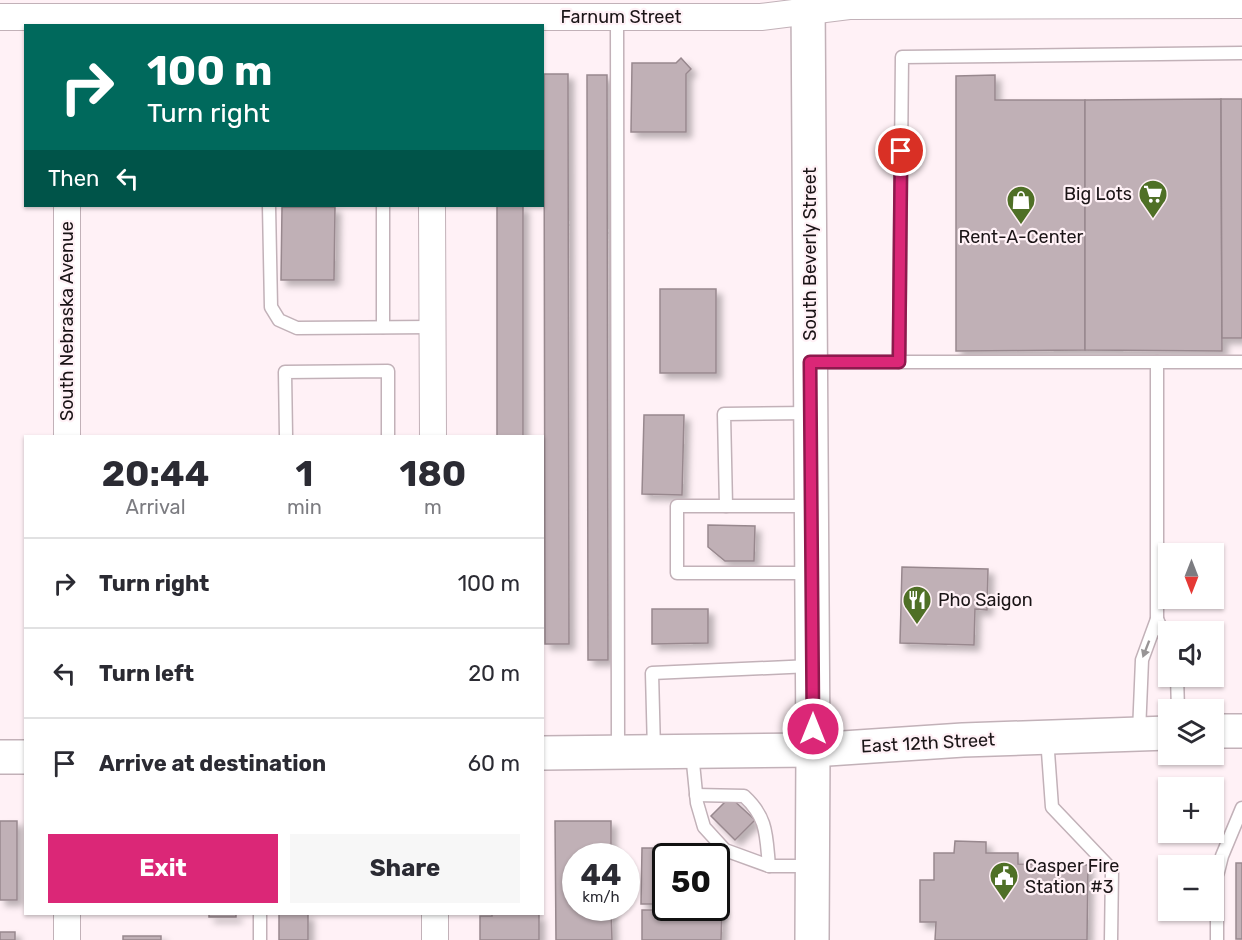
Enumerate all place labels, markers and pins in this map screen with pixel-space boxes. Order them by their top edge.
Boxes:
pin [875,125,926,176]
supermarket icon: Big Lots [1137,178,1169,220]
place label: Big Lots [1064,183,1132,205]
shop icon: Rent-A-Center [1005,184,1037,226]
place label: Rent-A-Center [959,226,1084,248]
restaurant icon: Pho Saigon [901,584,933,626]
place label: Pho Saigon [938,589,1033,611]
place label: Casper Fire Station #3 [1025,855,1119,898]
public building icon: Casper Fire Station #3 [988,860,1020,902]

